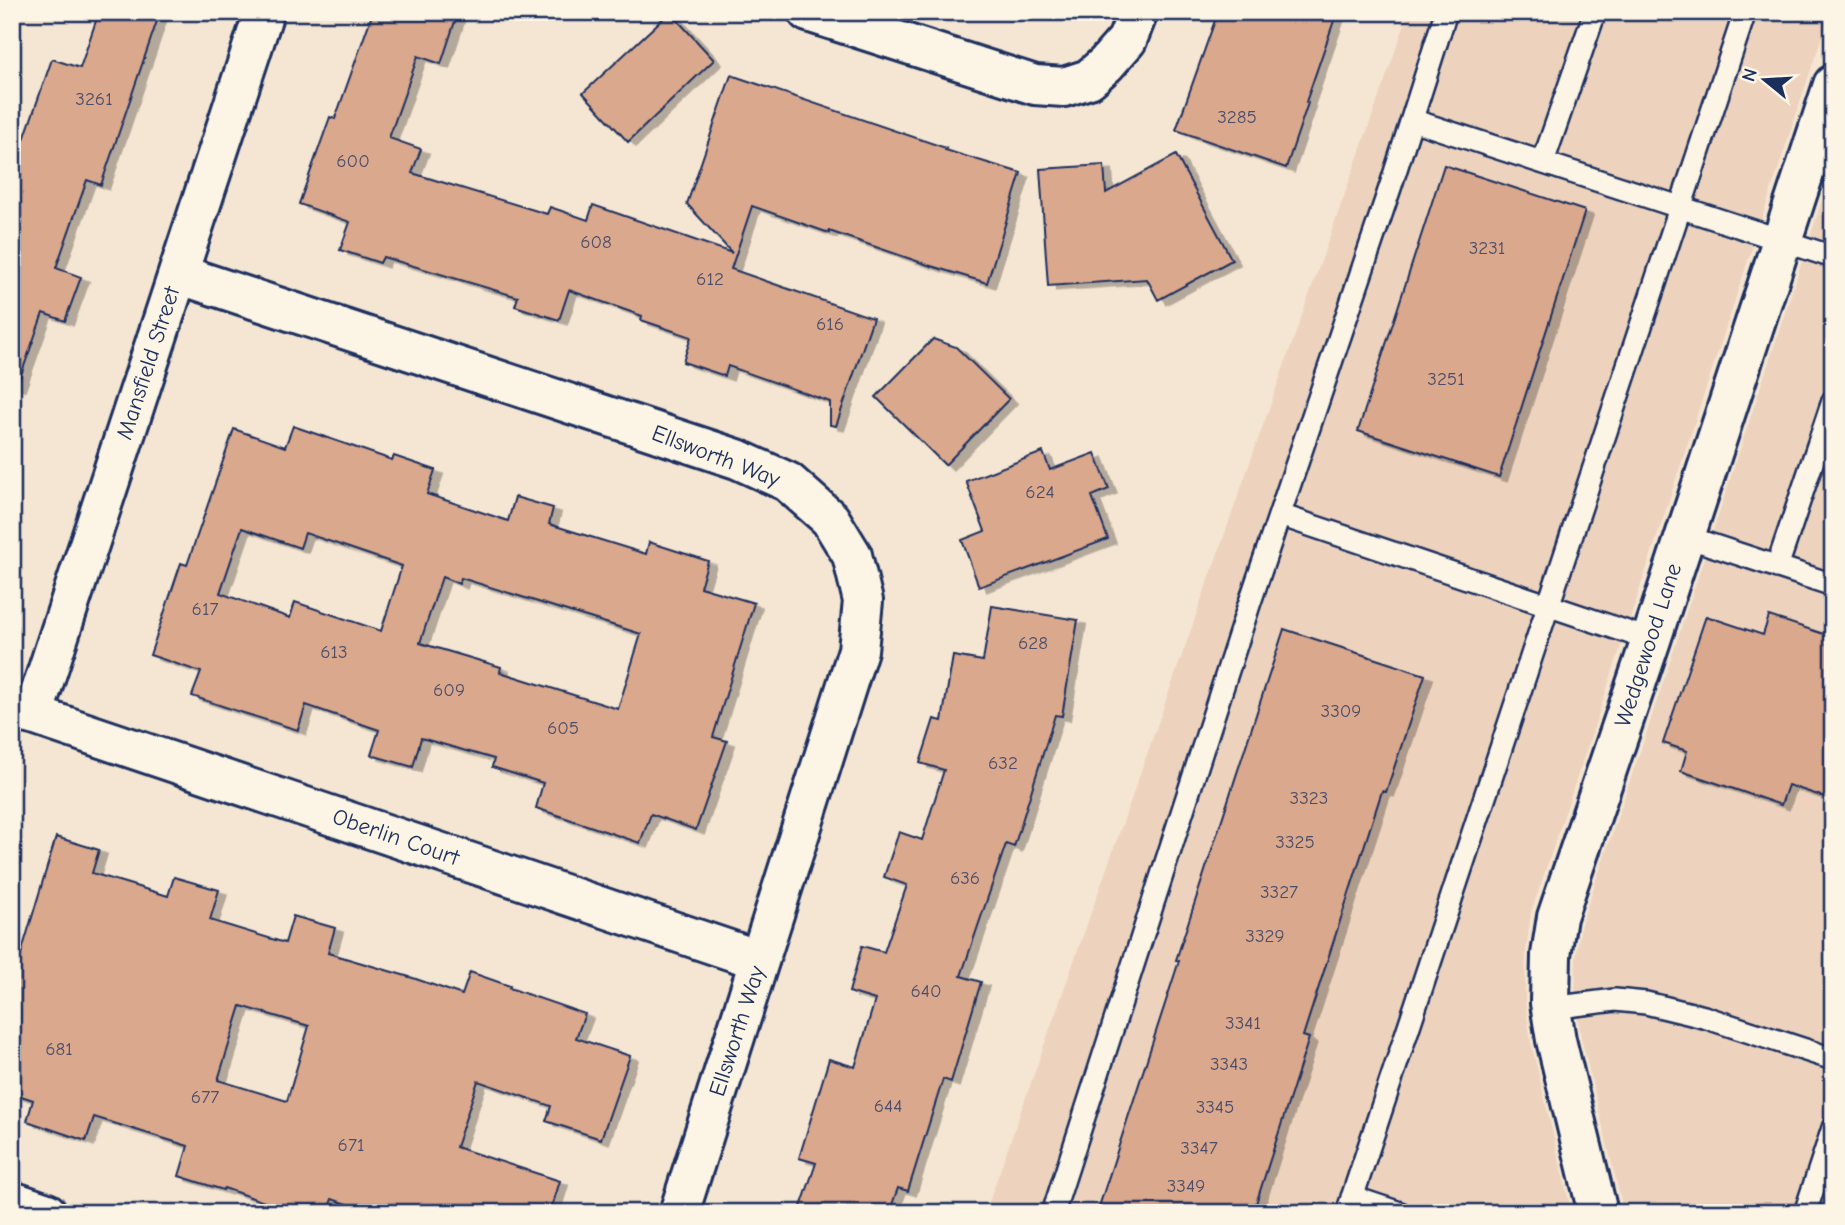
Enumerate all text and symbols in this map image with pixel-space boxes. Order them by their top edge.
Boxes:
north arrow [1730,46,1800,116]
text: N [1737,66,1762,84]
house number: 3261 [75,88,113,110]
house number: 3285 [1217,106,1257,128]
house number: 600 [336,150,370,172]
house number: 608 [580,231,612,253]
house number: 3231 [1469,237,1505,259]
house number: 612 [696,268,724,290]
street label: Mansfield Street [111,282,186,443]
house number: 616 [816,313,844,335]
house number: 3251 [1427,368,1465,390]
street label: Ellsworth Way [648,419,785,493]
house number: 624 [1025,481,1055,503]
street label: Wedgewood Lane [1609,560,1687,730]
house number: 617 [192,598,218,620]
house number: 628 [1018,632,1048,654]
house number: 613 [320,641,348,663]
house number: 609 [433,679,465,701]
house number: 3309 [1321,700,1361,722]
house number: 605 [547,717,579,739]
house number: 632 [988,752,1018,774]
house number: 3323 [1290,787,1328,809]
street label: Oberlin Court [329,803,464,872]
house number: 3325 [1275,831,1315,853]
house number: 636 [950,867,980,889]
house number: 3327 [1260,881,1298,903]
house number: 3329 [1245,925,1285,947]
street label: Ellsworth Way [703,962,771,1099]
house number: 640 [910,980,942,1002]
house number: 3341 [1225,1012,1261,1034]
house number: 681 [45,1038,73,1060]
house number: 3343 [1210,1053,1248,1075]
house number: 677 [191,1086,219,1108]
house number: 644 [874,1095,902,1117]
house number: 3345 [1196,1096,1234,1118]
house number: 671 [338,1134,364,1156]
house number: 3347 [1180,1137,1218,1159]
house number: 3349 [1167,1175,1205,1197]

